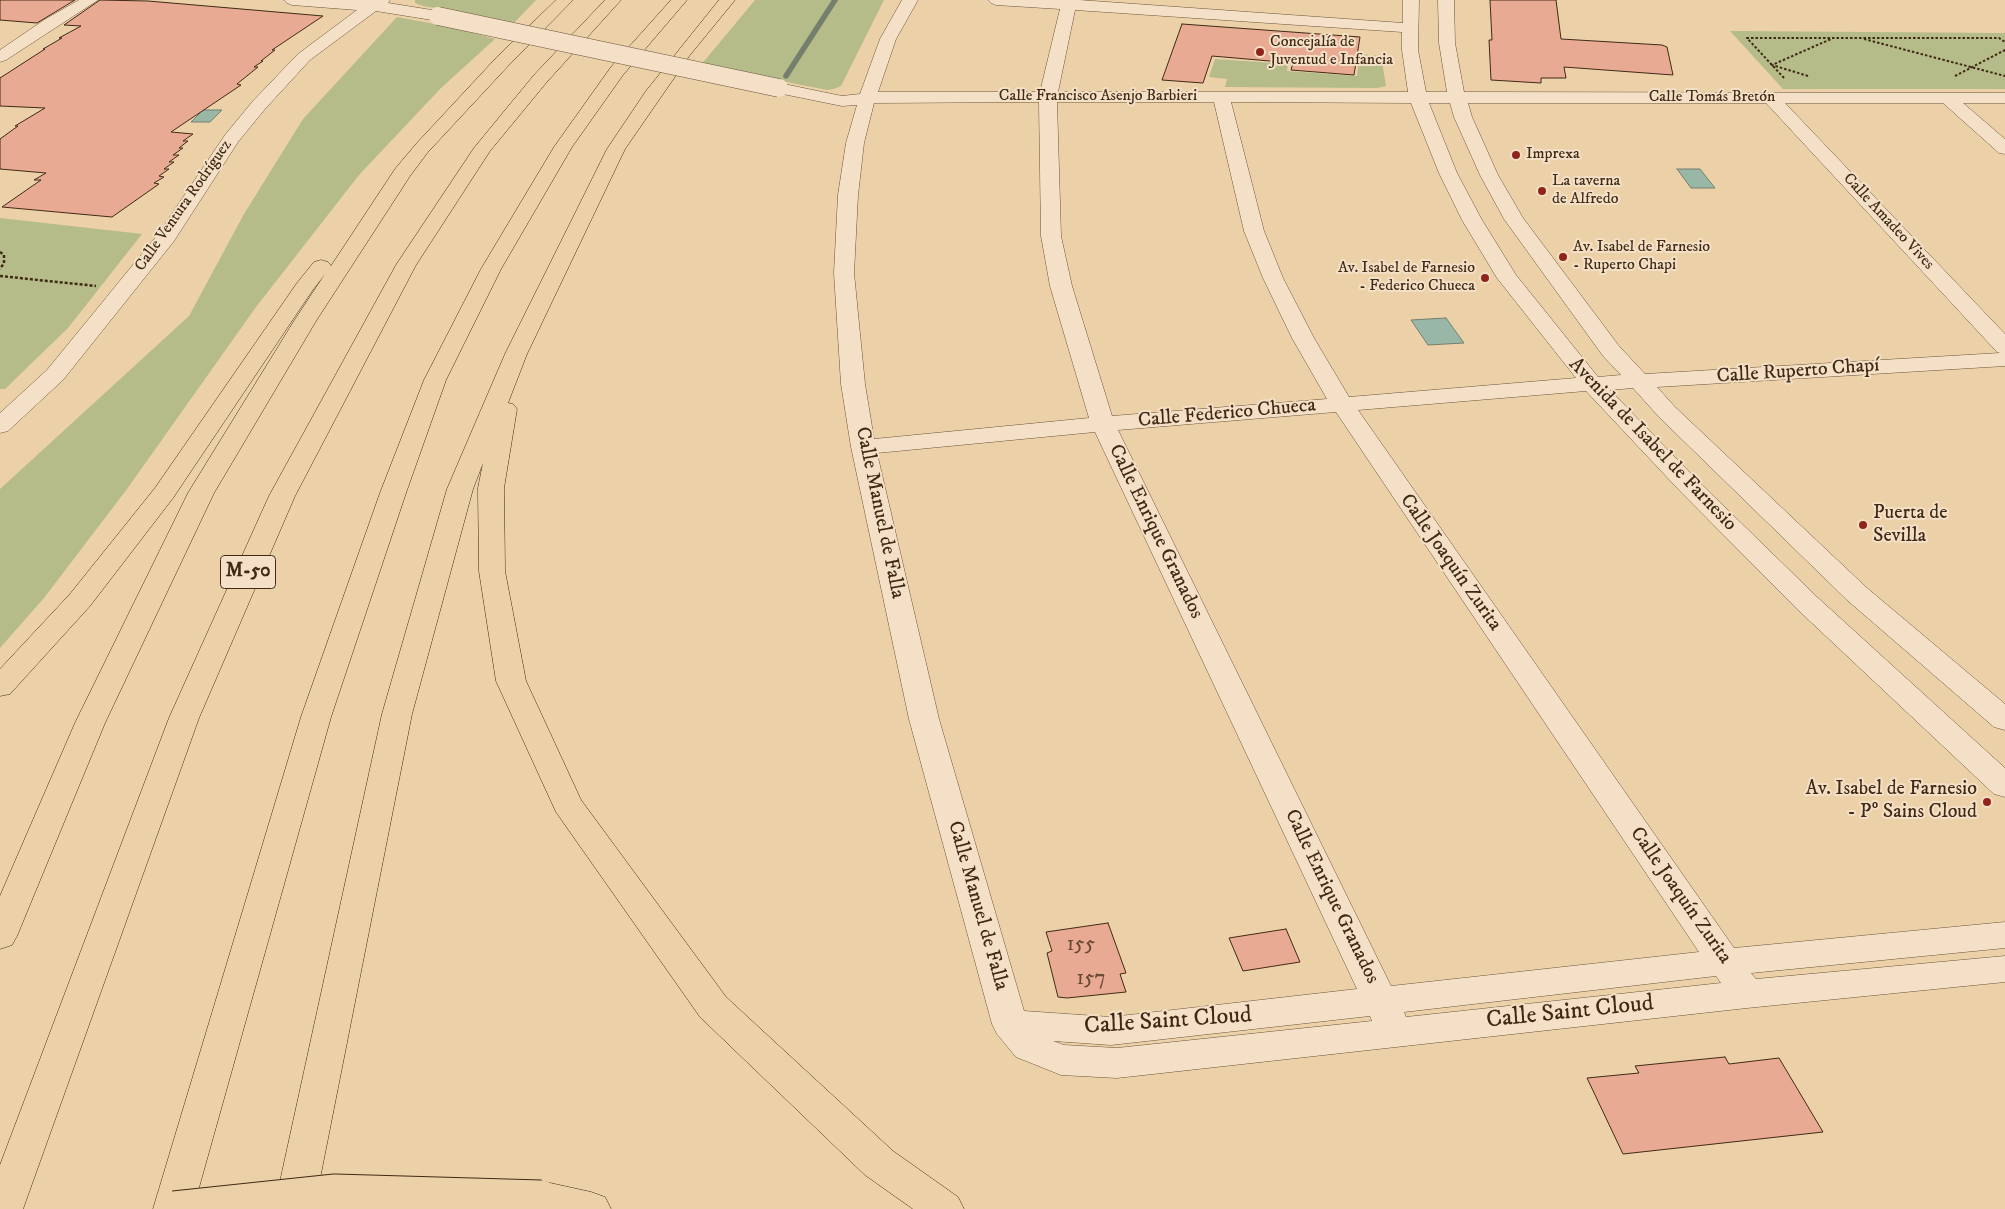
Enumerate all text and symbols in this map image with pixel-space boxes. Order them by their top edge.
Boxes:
place label: Concejalía de Juventud e Infancia [1270,33,1393,71]
marker: Concejalía de Juventud e Infancia [1254,46,1266,58]
street label: Calle Francisco Asenjo Barbieri [999,87,1197,107]
street label: Calle Tomás Bretón [1649,88,1775,108]
street label: Calle Ventura Rodríguez [131,137,237,275]
place label: Imprexa [1526,145,1580,165]
marker: Imprexa [1510,149,1522,161]
street label: Calle Amadeo Vives [1838,170,1938,274]
place label: La taverna de Alfredo [1552,172,1620,210]
marker: La taverna de Alfredo [1536,185,1548,197]
place label: Av. Isabel de Farnesio - Ruperto Chapi [1573,238,1710,276]
marker: Av. Isabel de Farnesio - Ruperto Chapi [1557,251,1569,263]
place label: Av. Isabel de Farnesio - Federico Chueca [1338,259,1475,297]
marker: Av. Isabel de Farnesio - Federico Chueca [1479,272,1491,284]
street label: Avenida de Isabel de Farnesio [1563,353,1741,537]
street label: Calle Ruperto Chapí [1716,354,1880,390]
street label: Calle Federico Chueca [1137,394,1317,434]
street label: Calle Manuel de Falla [849,425,909,601]
street label: Calle Enrique Granados [1102,441,1208,623]
street label: Calle Joaquín Zurita [1394,490,1506,636]
place label: Puerta de Sevilla [1873,502,1947,549]
marker: Puerta de Sevilla [1857,519,1869,531]
road number: M-50 [220,556,276,588]
place label: Av. Isabel de Farnesio - Pº Sains Cloud [1806,778,1977,825]
marker: Av. Isabel de Farnesio - Pº Sains Cloud [1981,796,1993,808]
street label: Calle Enrique Granados [1278,806,1384,988]
street label: Calle Manuel de Falla [941,819,1013,993]
street label: Calle Joaquín Zurita [1624,823,1736,969]
house number: 155 [1067,933,1095,959]
house number: 157 [1076,967,1106,993]
street label: Calle Saint Cloud [1485,990,1655,1036]
street label: Calle Saint Cloud [1083,1002,1253,1042]

